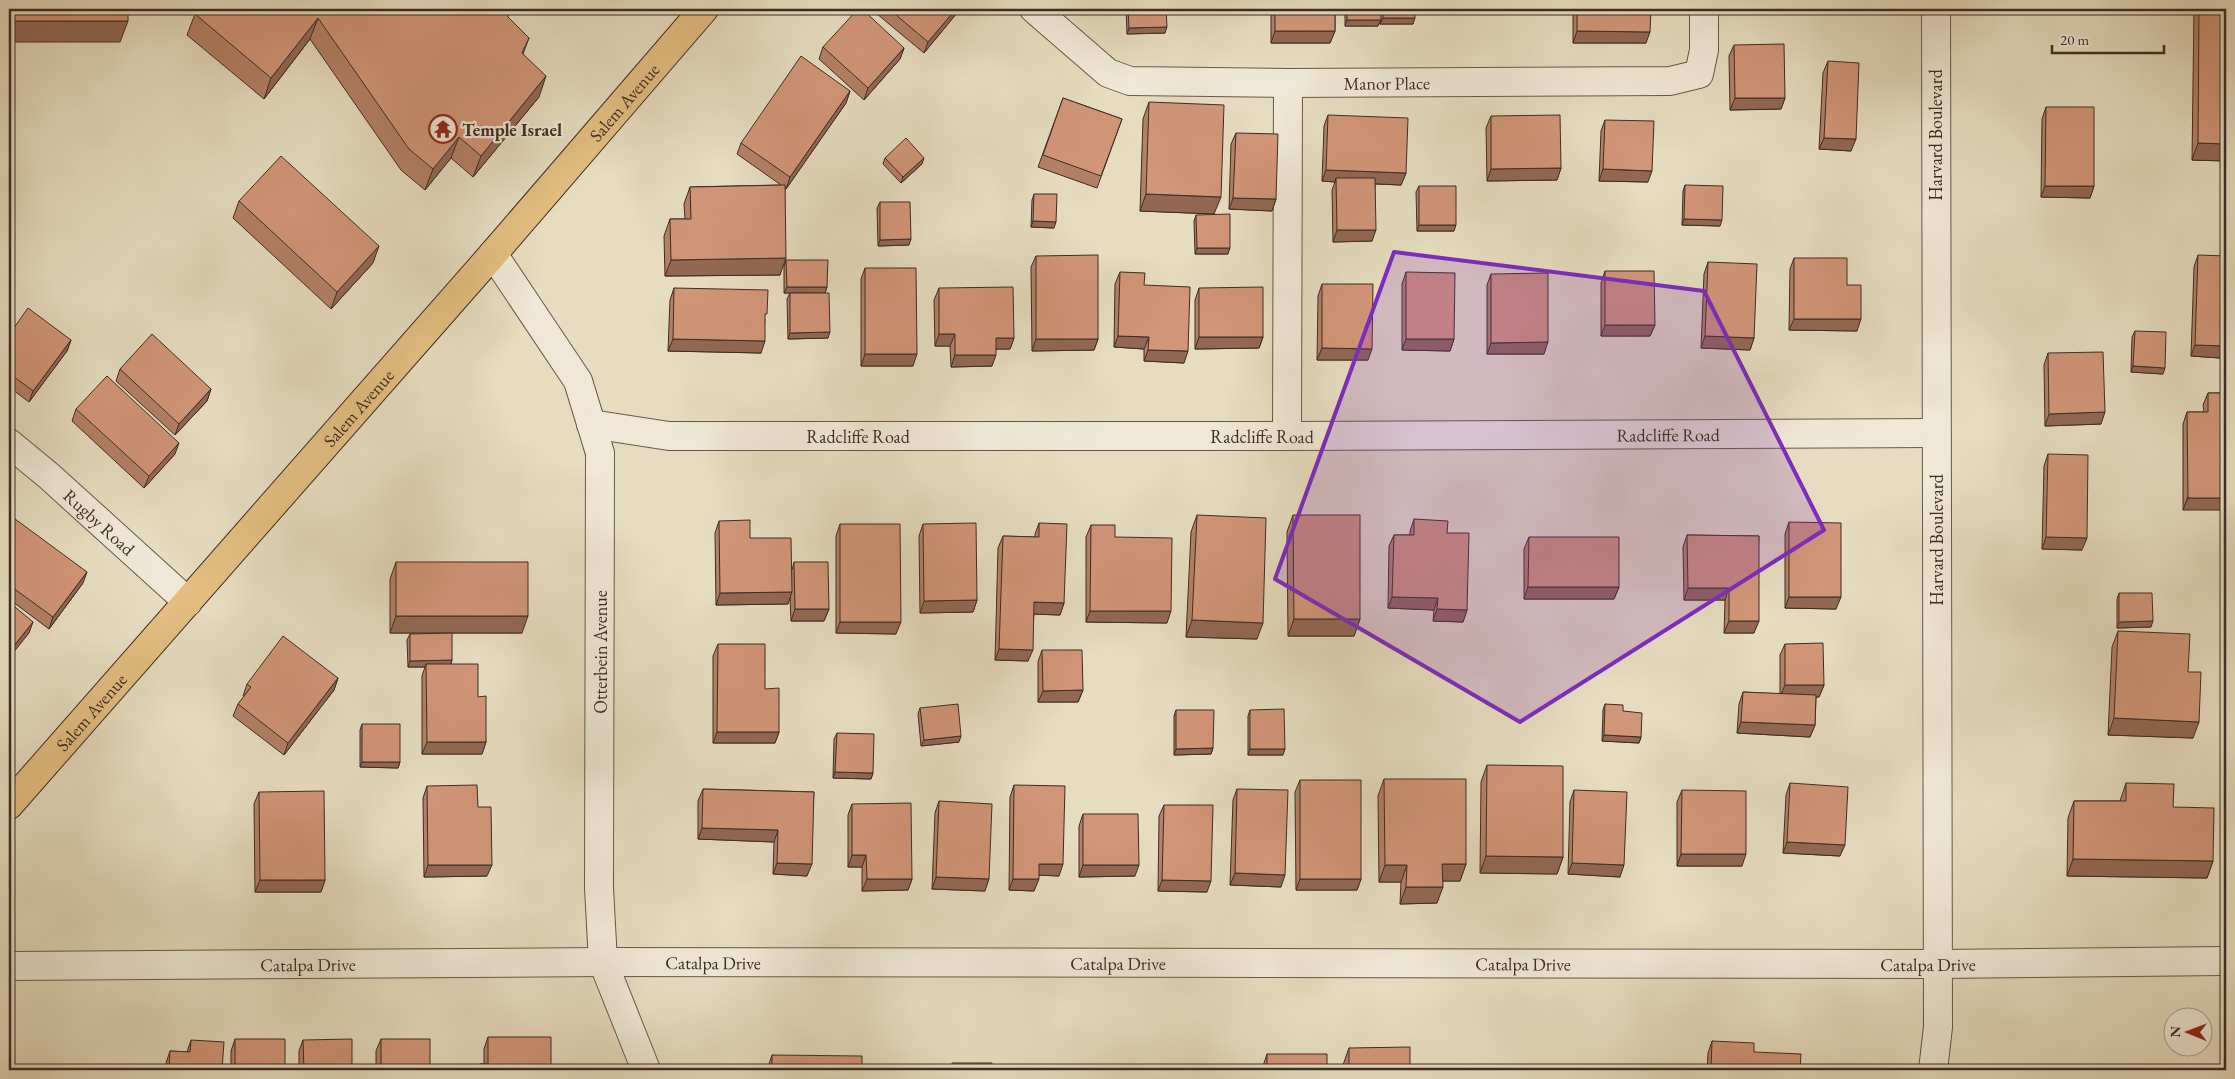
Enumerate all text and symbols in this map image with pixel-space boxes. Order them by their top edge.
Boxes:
scale bar [2052,22,2165,54]
text: 20 m [2060,30,2089,49]
street label: Salem Avenue [584,58,664,146]
street label: Harvard Boulevard [1924,68,1947,201]
street label: Manor Place [1343,71,1430,94]
temple icon: Temple Israel [428,114,458,144]
place label: Temple Israel [462,118,562,141]
street label: Salem Avenue [318,364,399,451]
street label: Radcliffe Road [1616,422,1721,446]
street label: Radcliffe Road [1210,424,1315,448]
street label: Radcliffe Road [806,425,911,448]
street label: Harvard Boulevard [1925,473,1948,606]
street label: Rugby Road [59,484,141,561]
street label: Otterbein Avenue [589,590,612,714]
street label: Salem Avenue [50,668,131,756]
street label: Catalpa Drive [665,951,761,974]
street label: Catalpa Drive [1070,951,1166,974]
street label: Catalpa Drive [260,952,356,976]
street label: Catalpa Drive [1475,952,1571,975]
street label: Catalpa Drive [1880,952,1976,976]
north arrow [2162,1006,2212,1056]
text: N [2166,1025,2184,1038]

